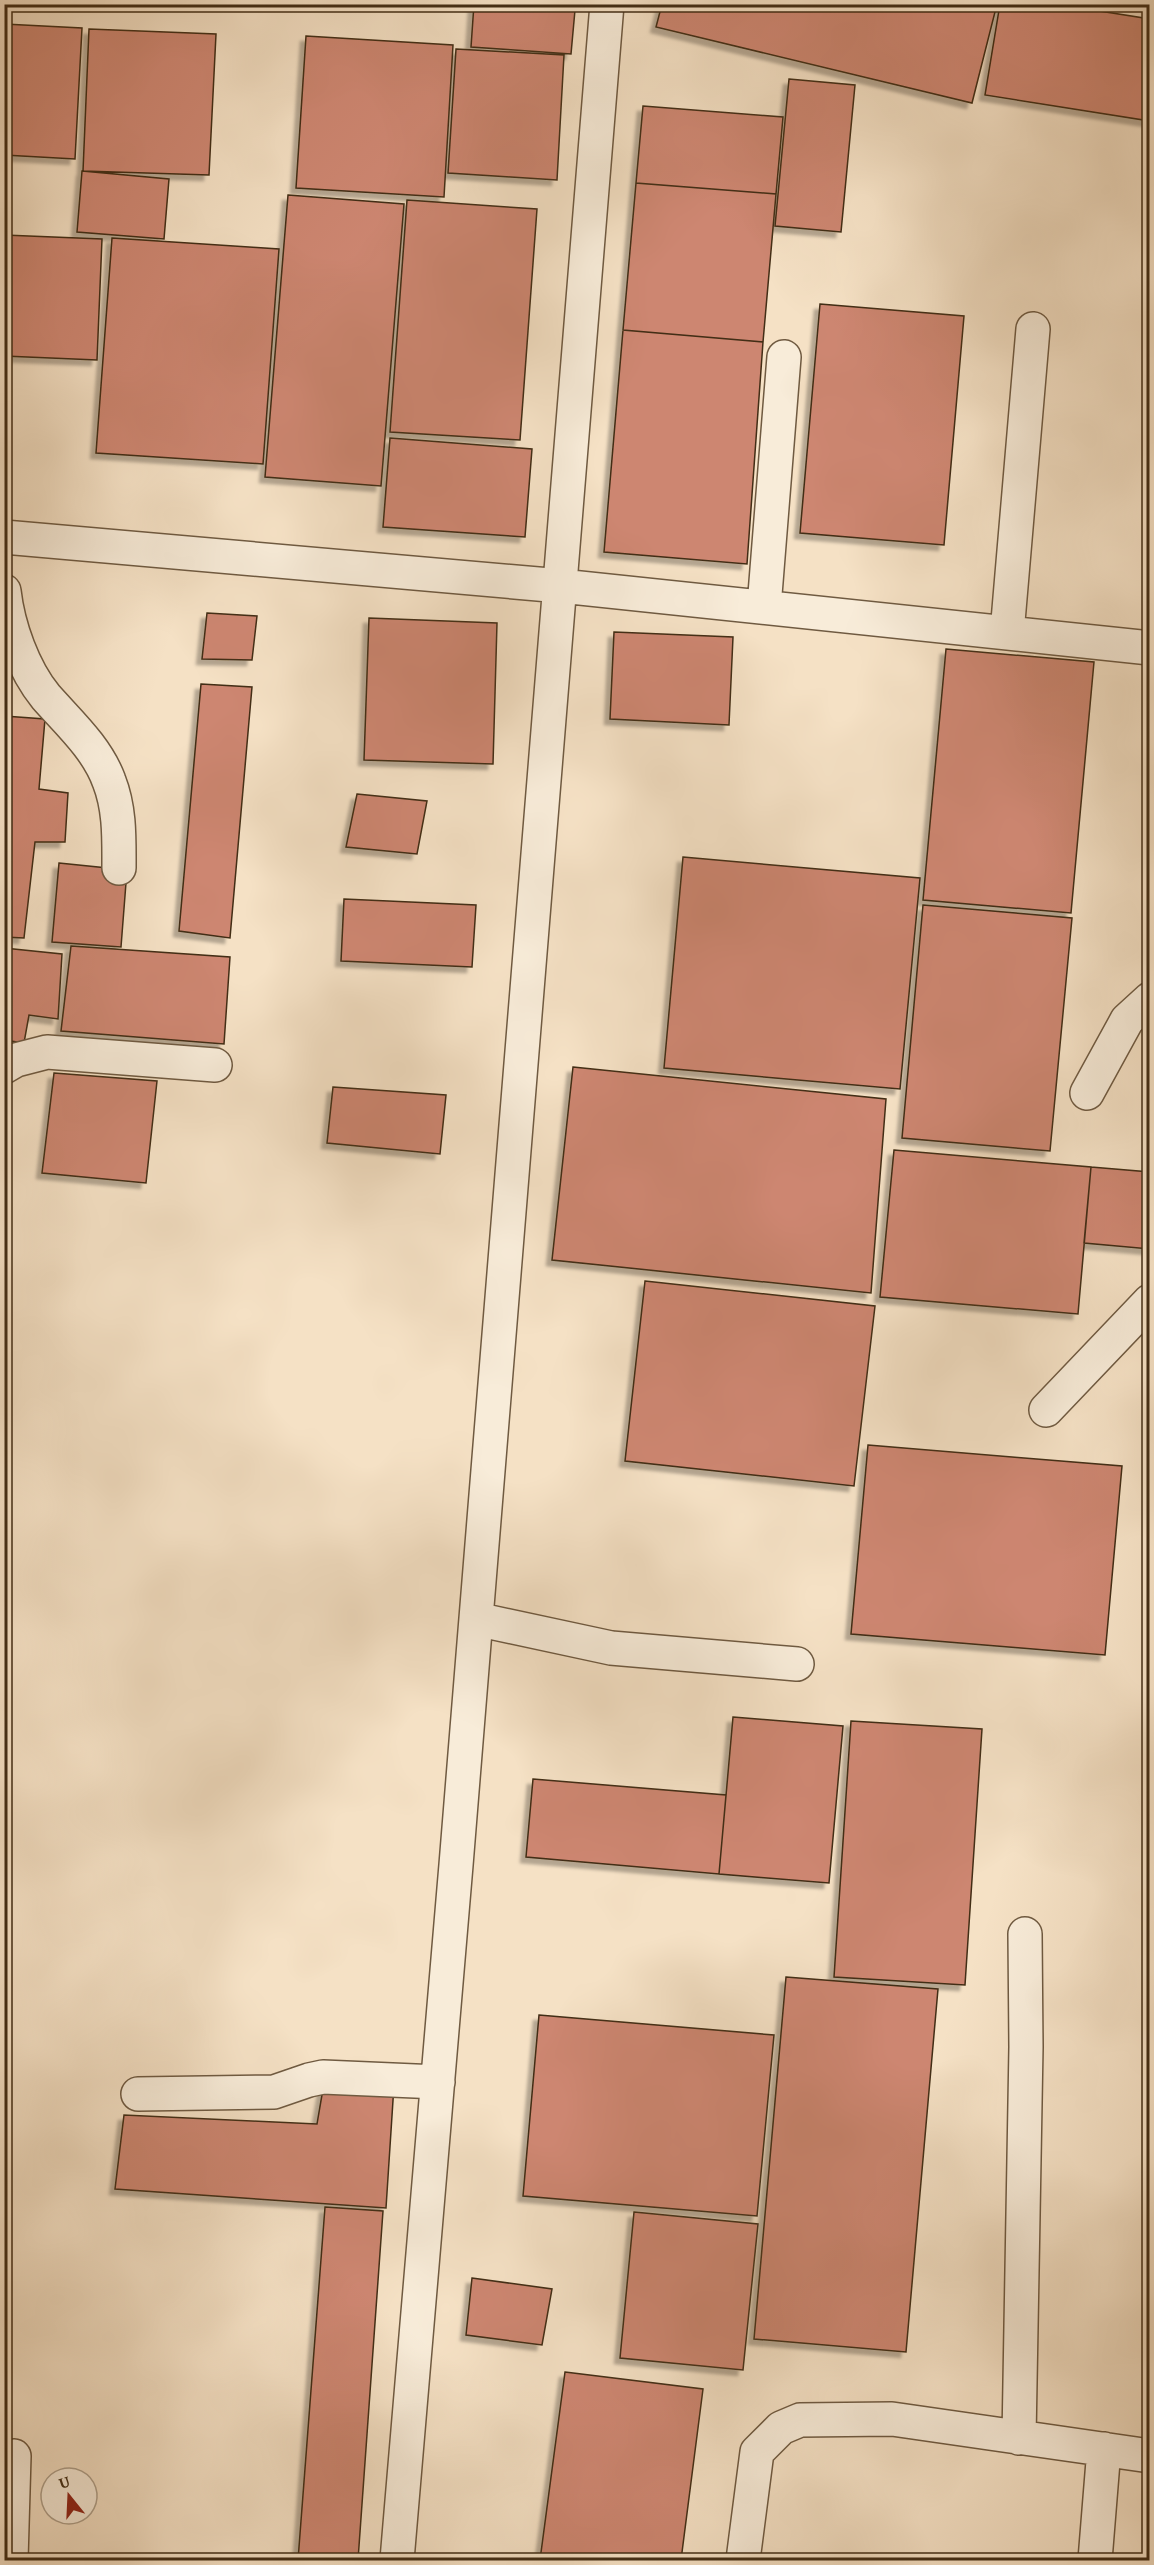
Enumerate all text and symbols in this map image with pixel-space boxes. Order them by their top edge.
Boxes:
north arrow [39,2466,99,2526]
text: U [56,2469,73,2495]

